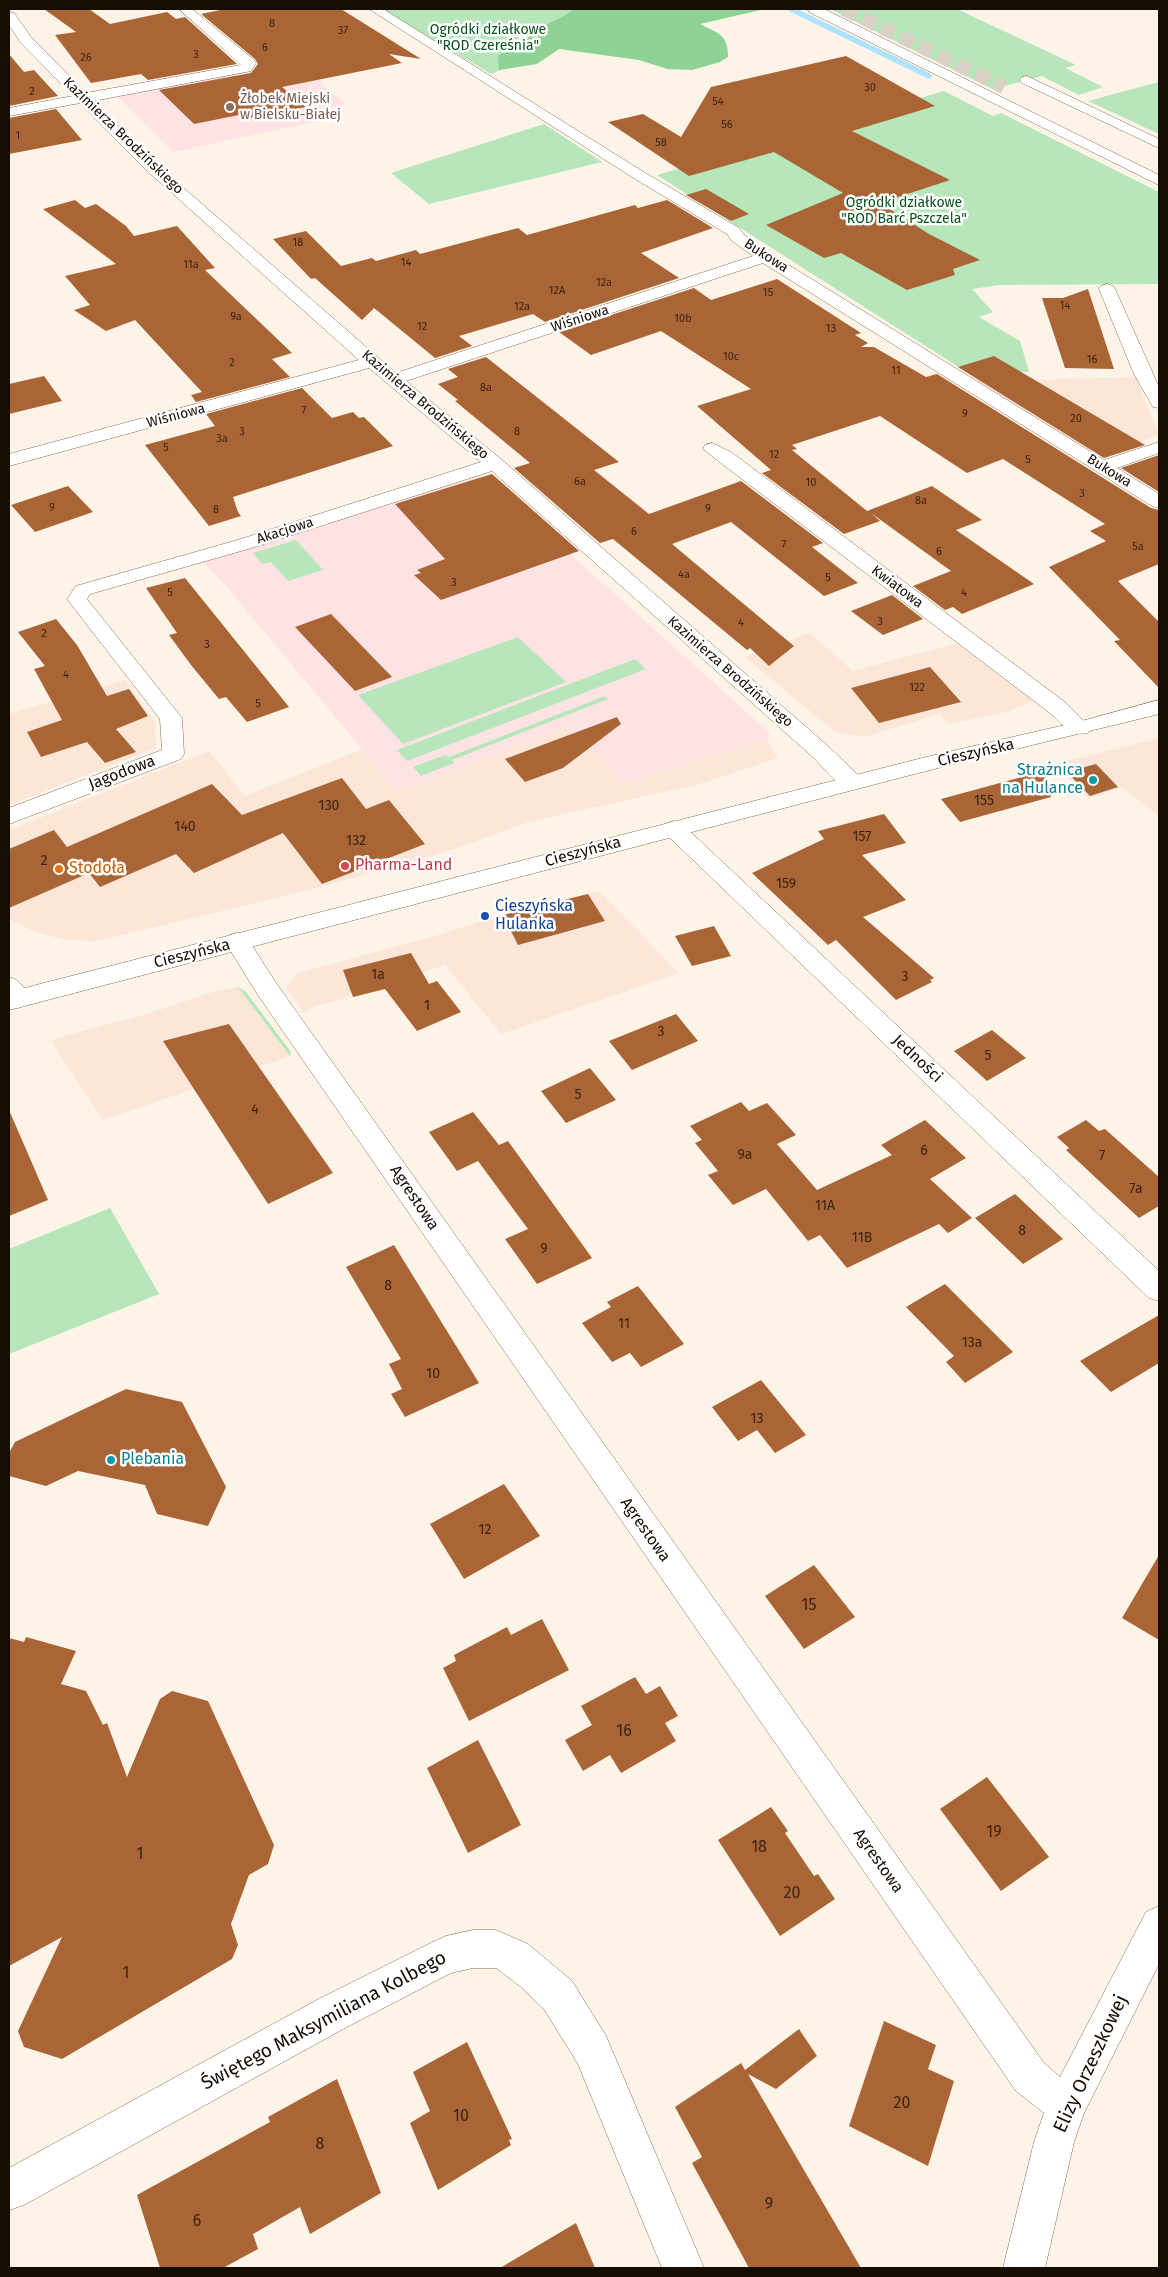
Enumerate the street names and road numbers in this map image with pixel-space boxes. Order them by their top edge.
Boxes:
street label: Kazimierza Brodzińskiego [59,74,187,198]
street label: Bukowa [741,236,791,276]
street label: Wiśniowa [549,302,611,336]
street label: Kazimierza Brodzińskiego [358,347,492,463]
street label: Wiśniowa [145,400,207,432]
street label: Bukowa [1084,451,1134,491]
street label: Akacjowa [254,514,316,548]
street label: Kwiatowa [868,562,926,612]
street label: Kazimierza Brodzińskiego [664,613,796,731]
street label: Cieszyńska [936,735,1016,771]
street label: Jagodowa [86,752,158,794]
street label: Cieszyńska [543,833,623,871]
street label: Cieszyńska [152,935,232,973]
street label: Jedności [888,1031,946,1087]
street label: Agrestowa [385,1162,443,1234]
street label: Agrestowa [616,1494,674,1566]
street label: Agrestowa [849,1825,907,1897]
street label: Świętego Maksymiliana Kolbego [198,1947,450,2095]
street label: Elizy Orzeszkowej [1049,1991,1133,2137]

